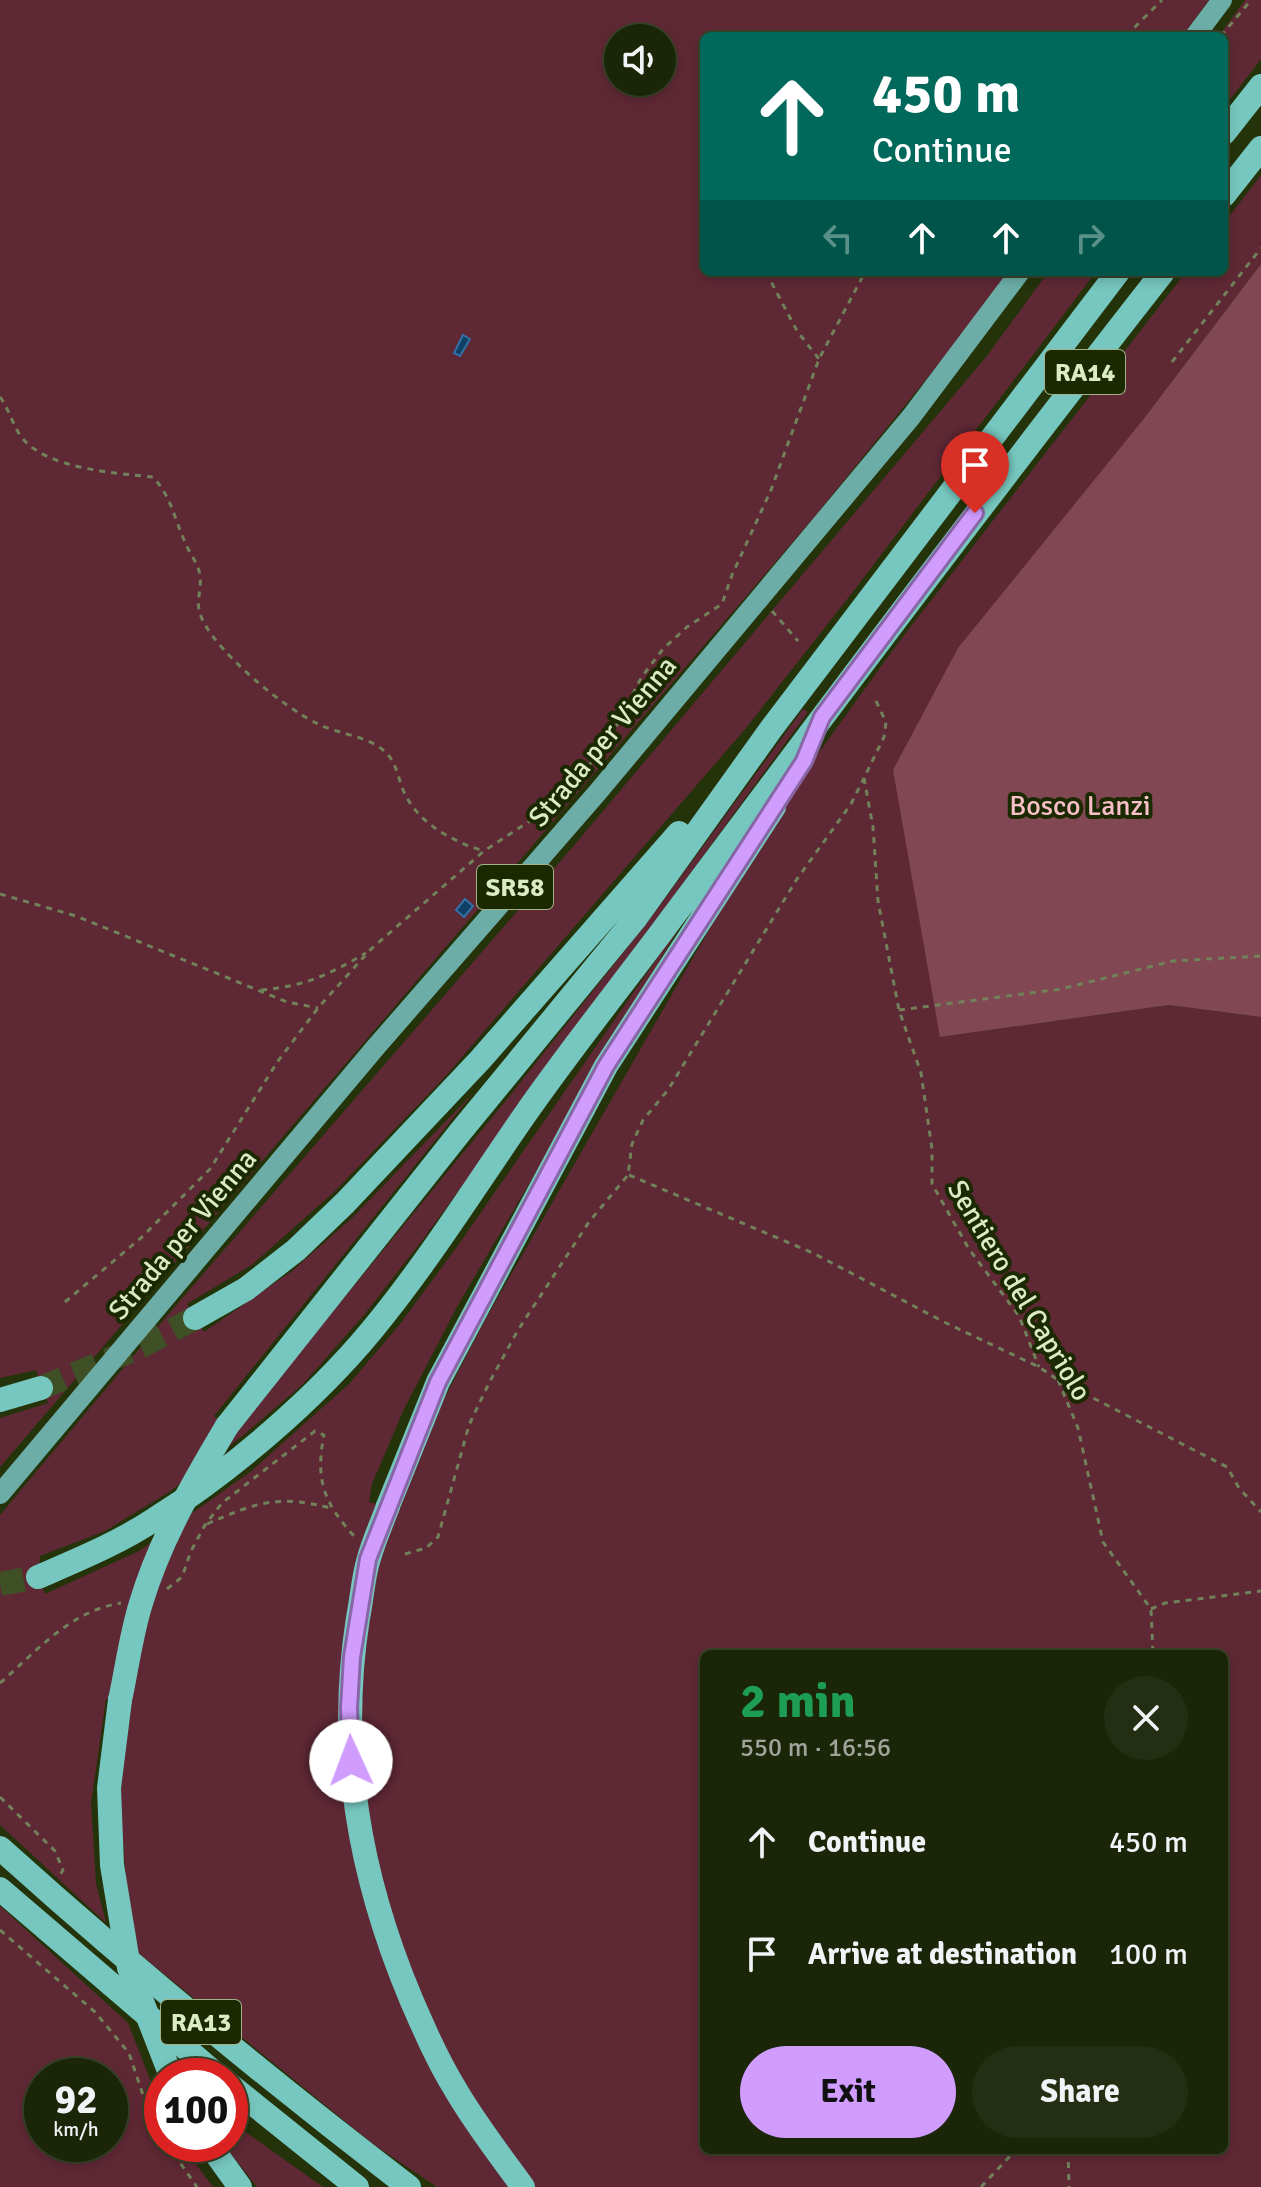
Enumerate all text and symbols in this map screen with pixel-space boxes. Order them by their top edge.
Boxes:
map controls [604,24,676,96]
button: sound [604,24,676,96]
text: 450 m [872,59,1020,128]
icon: ahead [740,64,844,168]
text: Continue [872,128,1012,173]
icon: left [816,216,860,260]
icon: ahead [900,216,944,260]
icon: ahead [984,216,1028,260]
icon: right [1068,216,1112,260]
road number: RA14 [1045,350,1125,394]
pin [941,431,1009,513]
icon: arrive [953,443,997,487]
street label: Strada per Vienna [521,649,684,834]
park label: Bosco Lanzi [1009,789,1151,823]
road number: SR58 [477,865,553,909]
street label: Strada per Vienna [101,1142,264,1327]
street label: Sentiero del Capriolo [940,1174,1098,1407]
text: 2 min [740,1672,856,1731]
button: close [1104,1676,1188,1760]
position arrow [309,1719,393,1803]
text: 550 m · 16:56 [740,1732,891,1764]
icon: ahead [740,1820,784,1864]
text: Continue [808,1824,926,1861]
text: 450 m [1109,1824,1188,1861]
icon: arrive [740,1932,784,1976]
text: Arrive at destination [808,1936,1077,1973]
text: 100 m [1109,1936,1188,1973]
road number: RA13 [161,2000,241,2044]
button: Exit [740,2046,956,2138]
button: Share [972,2046,1188,2138]
speed limit sign: 100 [144,2058,248,2162]
text: 92 [54,2075,98,2125]
text: km/h [53,2117,99,2142]

